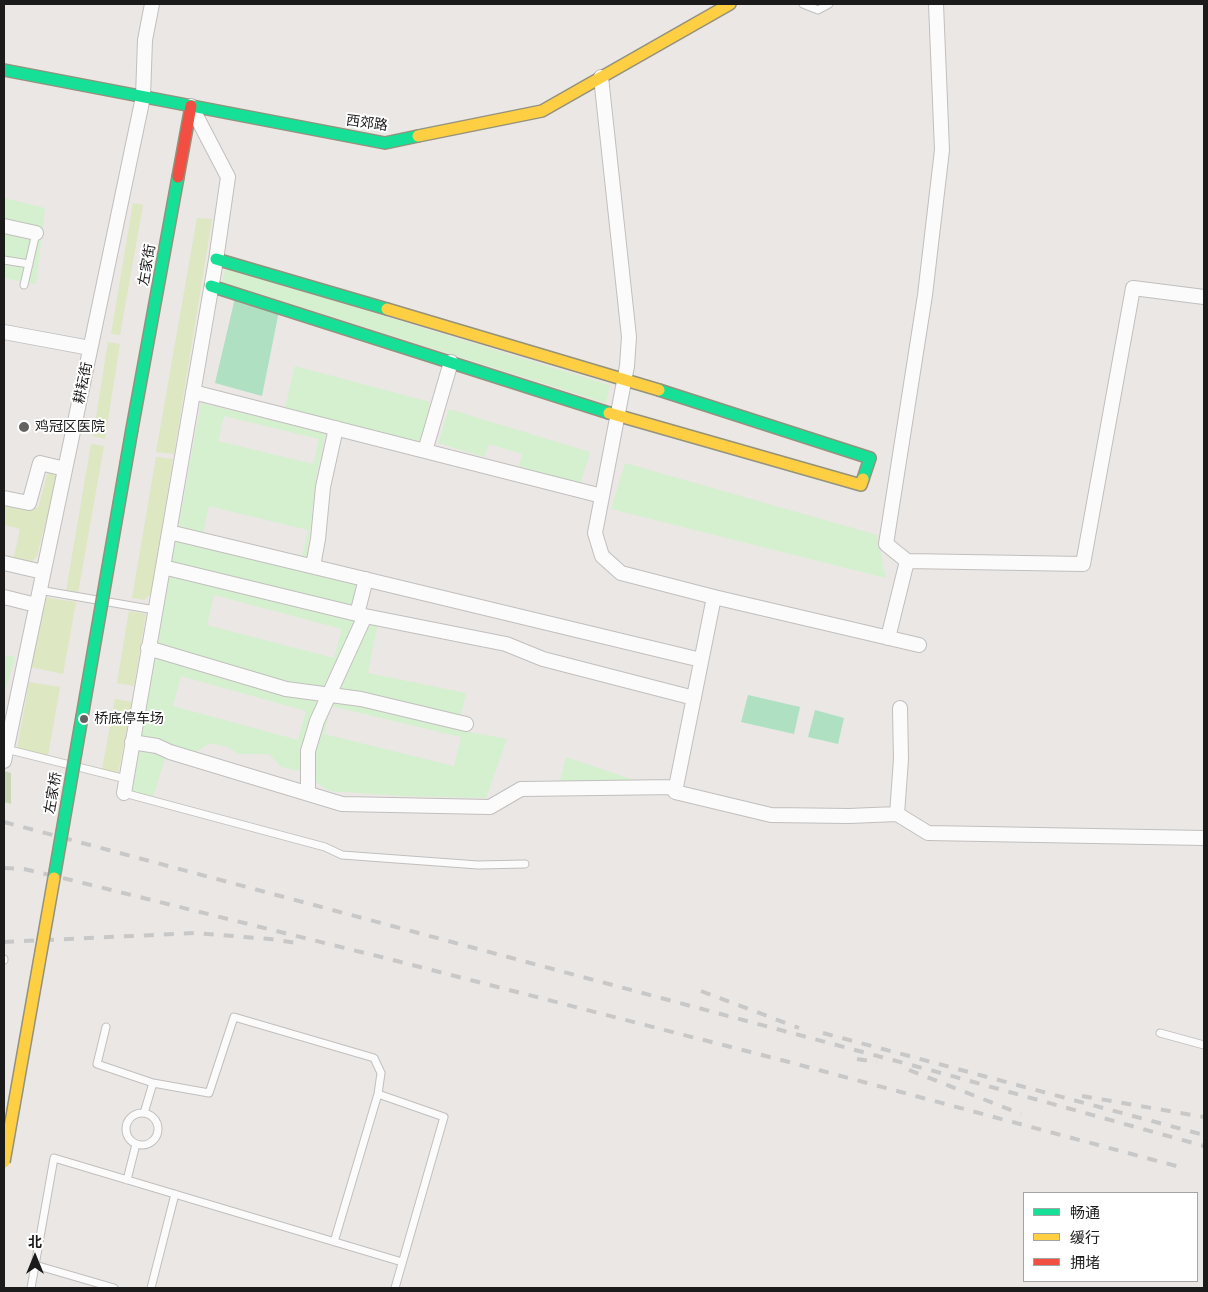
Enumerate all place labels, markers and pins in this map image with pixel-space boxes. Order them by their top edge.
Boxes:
place label: 鸡冠区医院 [35,419,105,435]
marker: 鸡冠区医院 [17,420,31,434]
place label: 桥底停车场 [94,711,164,727]
marker: 桥底停车场 [78,713,90,725]

